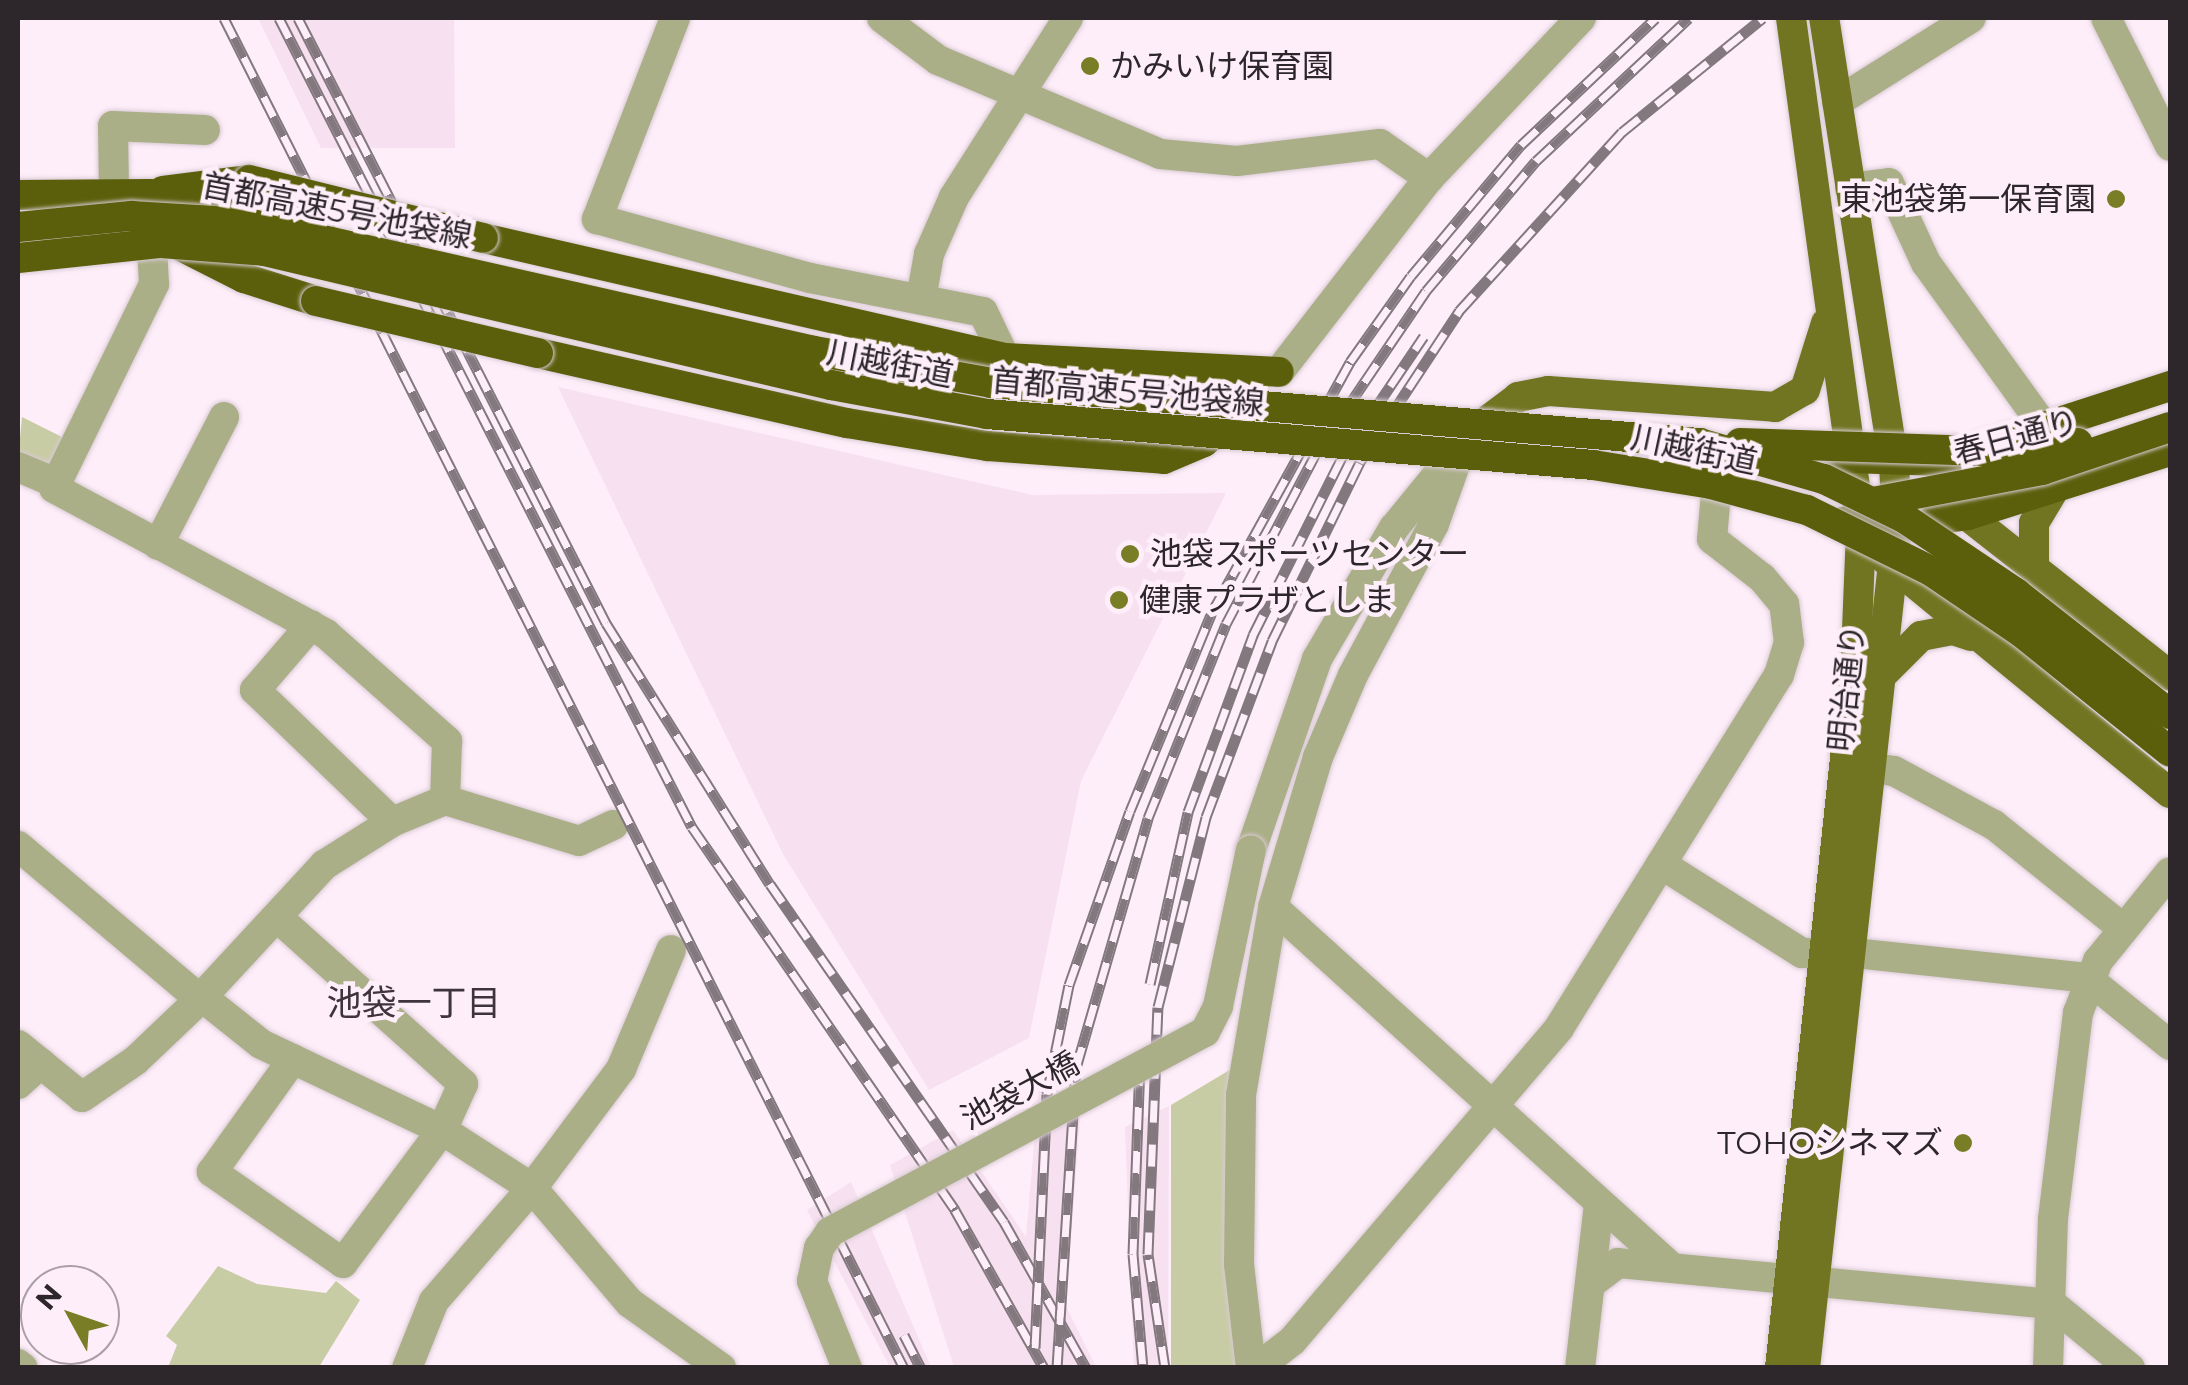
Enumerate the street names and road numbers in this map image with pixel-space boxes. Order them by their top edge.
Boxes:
street label: 首都高速5号池袋線 [199,166,475,256]
street label: 川越街道 [824,333,956,395]
street label: 首都高速5号池袋線 [990,361,1266,423]
street label: 春日通り [1949,402,2083,472]
street label: 川越街道 [1627,418,1761,482]
street label: 明治通り [1821,622,1873,754]
street label: 池袋大橋 [954,1044,1086,1138]

